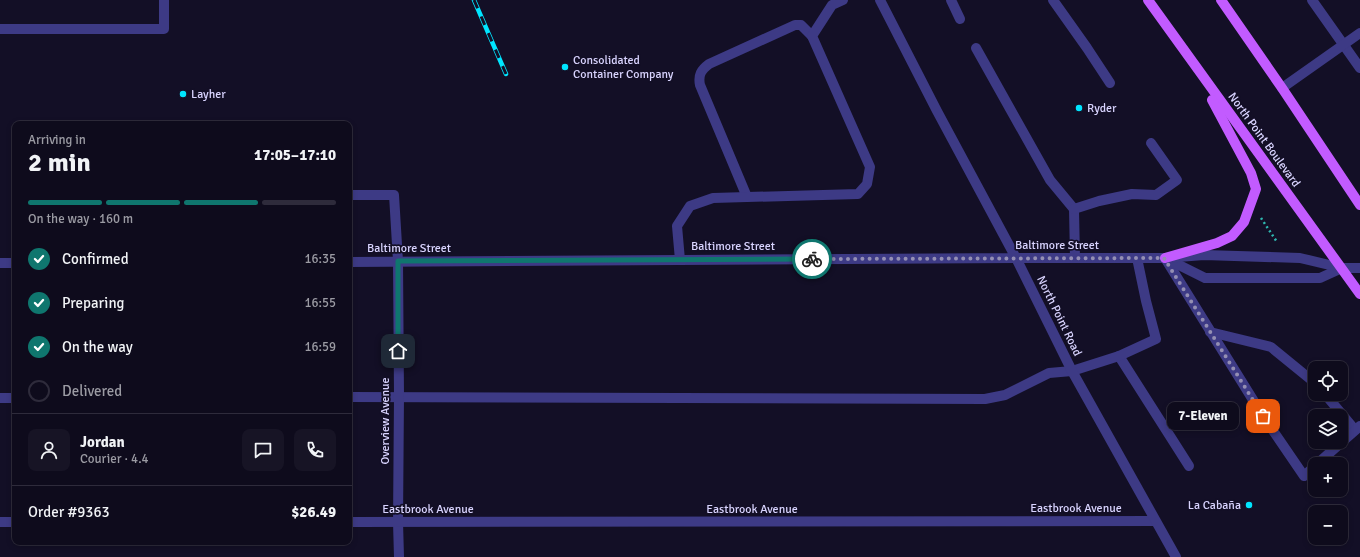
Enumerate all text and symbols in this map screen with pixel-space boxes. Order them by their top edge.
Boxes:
place label: Consolidated Container Company [573,53,674,82]
marker: Consolidated Container Company [560,62,570,72]
place label: Layher [191,87,226,102]
marker: Layher [178,89,188,99]
street label: North Point Boulevard [1225,90,1303,190]
place label: Ryder [1087,101,1117,116]
marker: Ryder [1074,103,1084,113]
text: Arriving in [28,132,86,148]
text: 17:05–17:10 [254,146,336,164]
text: 2 min [28,147,91,179]
text: On the way · 160 m [28,211,133,227]
street label: Baltimore Street [1015,238,1099,253]
street label: Baltimore Street [691,239,775,254]
courier [792,239,832,279]
street label: Baltimore Street [367,241,451,256]
icon: check [28,248,50,270]
icon: bike [801,248,823,270]
text: Confirmed [62,250,129,268]
text: 16:35 [304,251,336,267]
street label: North Point Road [1033,273,1085,359]
icon: check [28,292,50,314]
text: Preparing [62,294,125,312]
text: 16:55 [304,295,336,311]
pin [381,334,415,368]
icon: check [28,336,50,358]
text: On the way [62,338,133,356]
text: 16:59 [304,339,336,355]
icon: home [387,340,409,362]
map controls [1308,361,1348,545]
button: locate [1308,361,1348,401]
street label: Overview Avenue [378,377,393,465]
text: Delivered [62,382,122,400]
pin [1246,399,1280,433]
callout: 7-Eleven [1167,402,1239,430]
icon: bag [1252,405,1274,427]
text: 7-Eleven [1178,408,1228,424]
button: layers [1308,409,1348,449]
button: person [28,429,70,471]
button: chat [242,429,284,471]
button: phone [294,429,336,471]
text: Jordan [80,433,125,451]
text: Courier · 4.4 [80,451,149,467]
button: + [1308,457,1348,497]
place label: La Cabaña [1188,498,1241,513]
marker: La Cabaña [1244,500,1254,510]
street label: Eastbrook Avenue [1030,501,1122,516]
street label: Eastbrook Avenue [382,502,474,517]
street label: Eastbrook Avenue [706,502,798,517]
text: Order #9363 [28,503,110,521]
text: $26.49 [291,503,336,521]
button: − [1308,505,1348,545]

